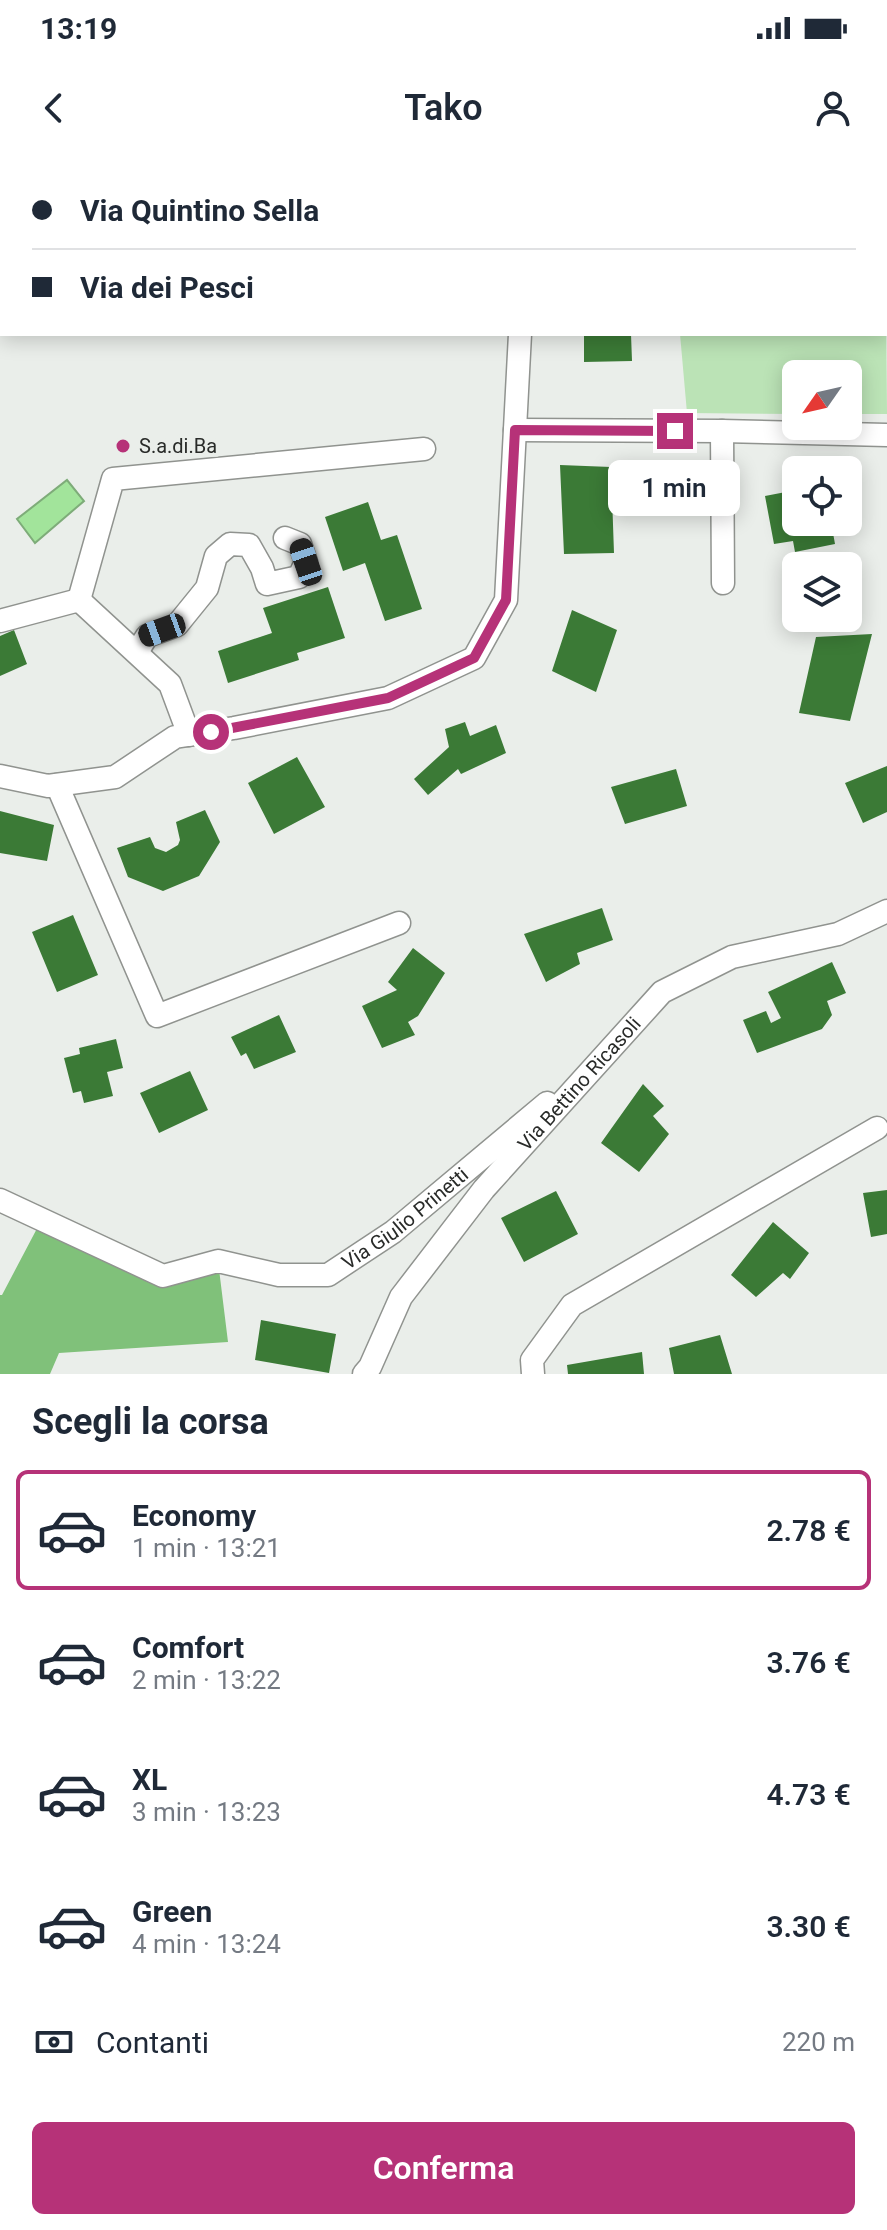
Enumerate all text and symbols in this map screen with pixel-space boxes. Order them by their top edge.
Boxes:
text: 13:19 [40,11,117,46]
icon: back [32,86,76,130]
icon: person [811,86,855,130]
text: Tako [404,87,483,129]
text: Via Quintino Sella [80,193,319,228]
text: Via dei Pesci [80,270,254,305]
north arrow [782,360,862,440]
map controls [782,360,862,632]
route end [657,413,693,449]
place label: S.a.di.Ba [139,434,217,458]
marker: S.a.di.Ba [114,437,132,455]
button: locate [782,456,862,536]
callout: 1 min [609,459,741,515]
text: 1 min [641,473,707,503]
car [287,535,325,589]
button: layers [782,552,862,632]
car [135,611,189,649]
route start [193,714,229,750]
street label: Via Bettino Ricasoli [513,1012,646,1155]
street label: Via Giulio Prinetti [337,1162,473,1275]
text: Scegli la corsa [32,1401,269,1443]
icon: car [36,1494,108,1566]
text: Economy [132,1498,256,1533]
text: 2.78 € [766,1513,851,1548]
text: 1 min · 13:21 [132,1533,281,1563]
icon: car [36,1626,108,1698]
text: Comfort [132,1630,244,1665]
text: 3.76 € [766,1645,851,1680]
text: 2 min · 13:22 [132,1665,281,1695]
icon: car [36,1758,108,1830]
text: XL [132,1762,167,1797]
text: 4.73 € [766,1777,851,1812]
text: 3 min · 13:23 [132,1797,281,1827]
icon: car [36,1890,108,1962]
text: Green [132,1894,212,1929]
text: 3.30 € [766,1909,851,1944]
text: 4 min · 13:24 [132,1929,281,1959]
icon: cash [32,2020,76,2064]
text: Contanti [96,2025,209,2060]
text: 220 m [782,2027,855,2057]
button: Conferma [32,2122,855,2214]

